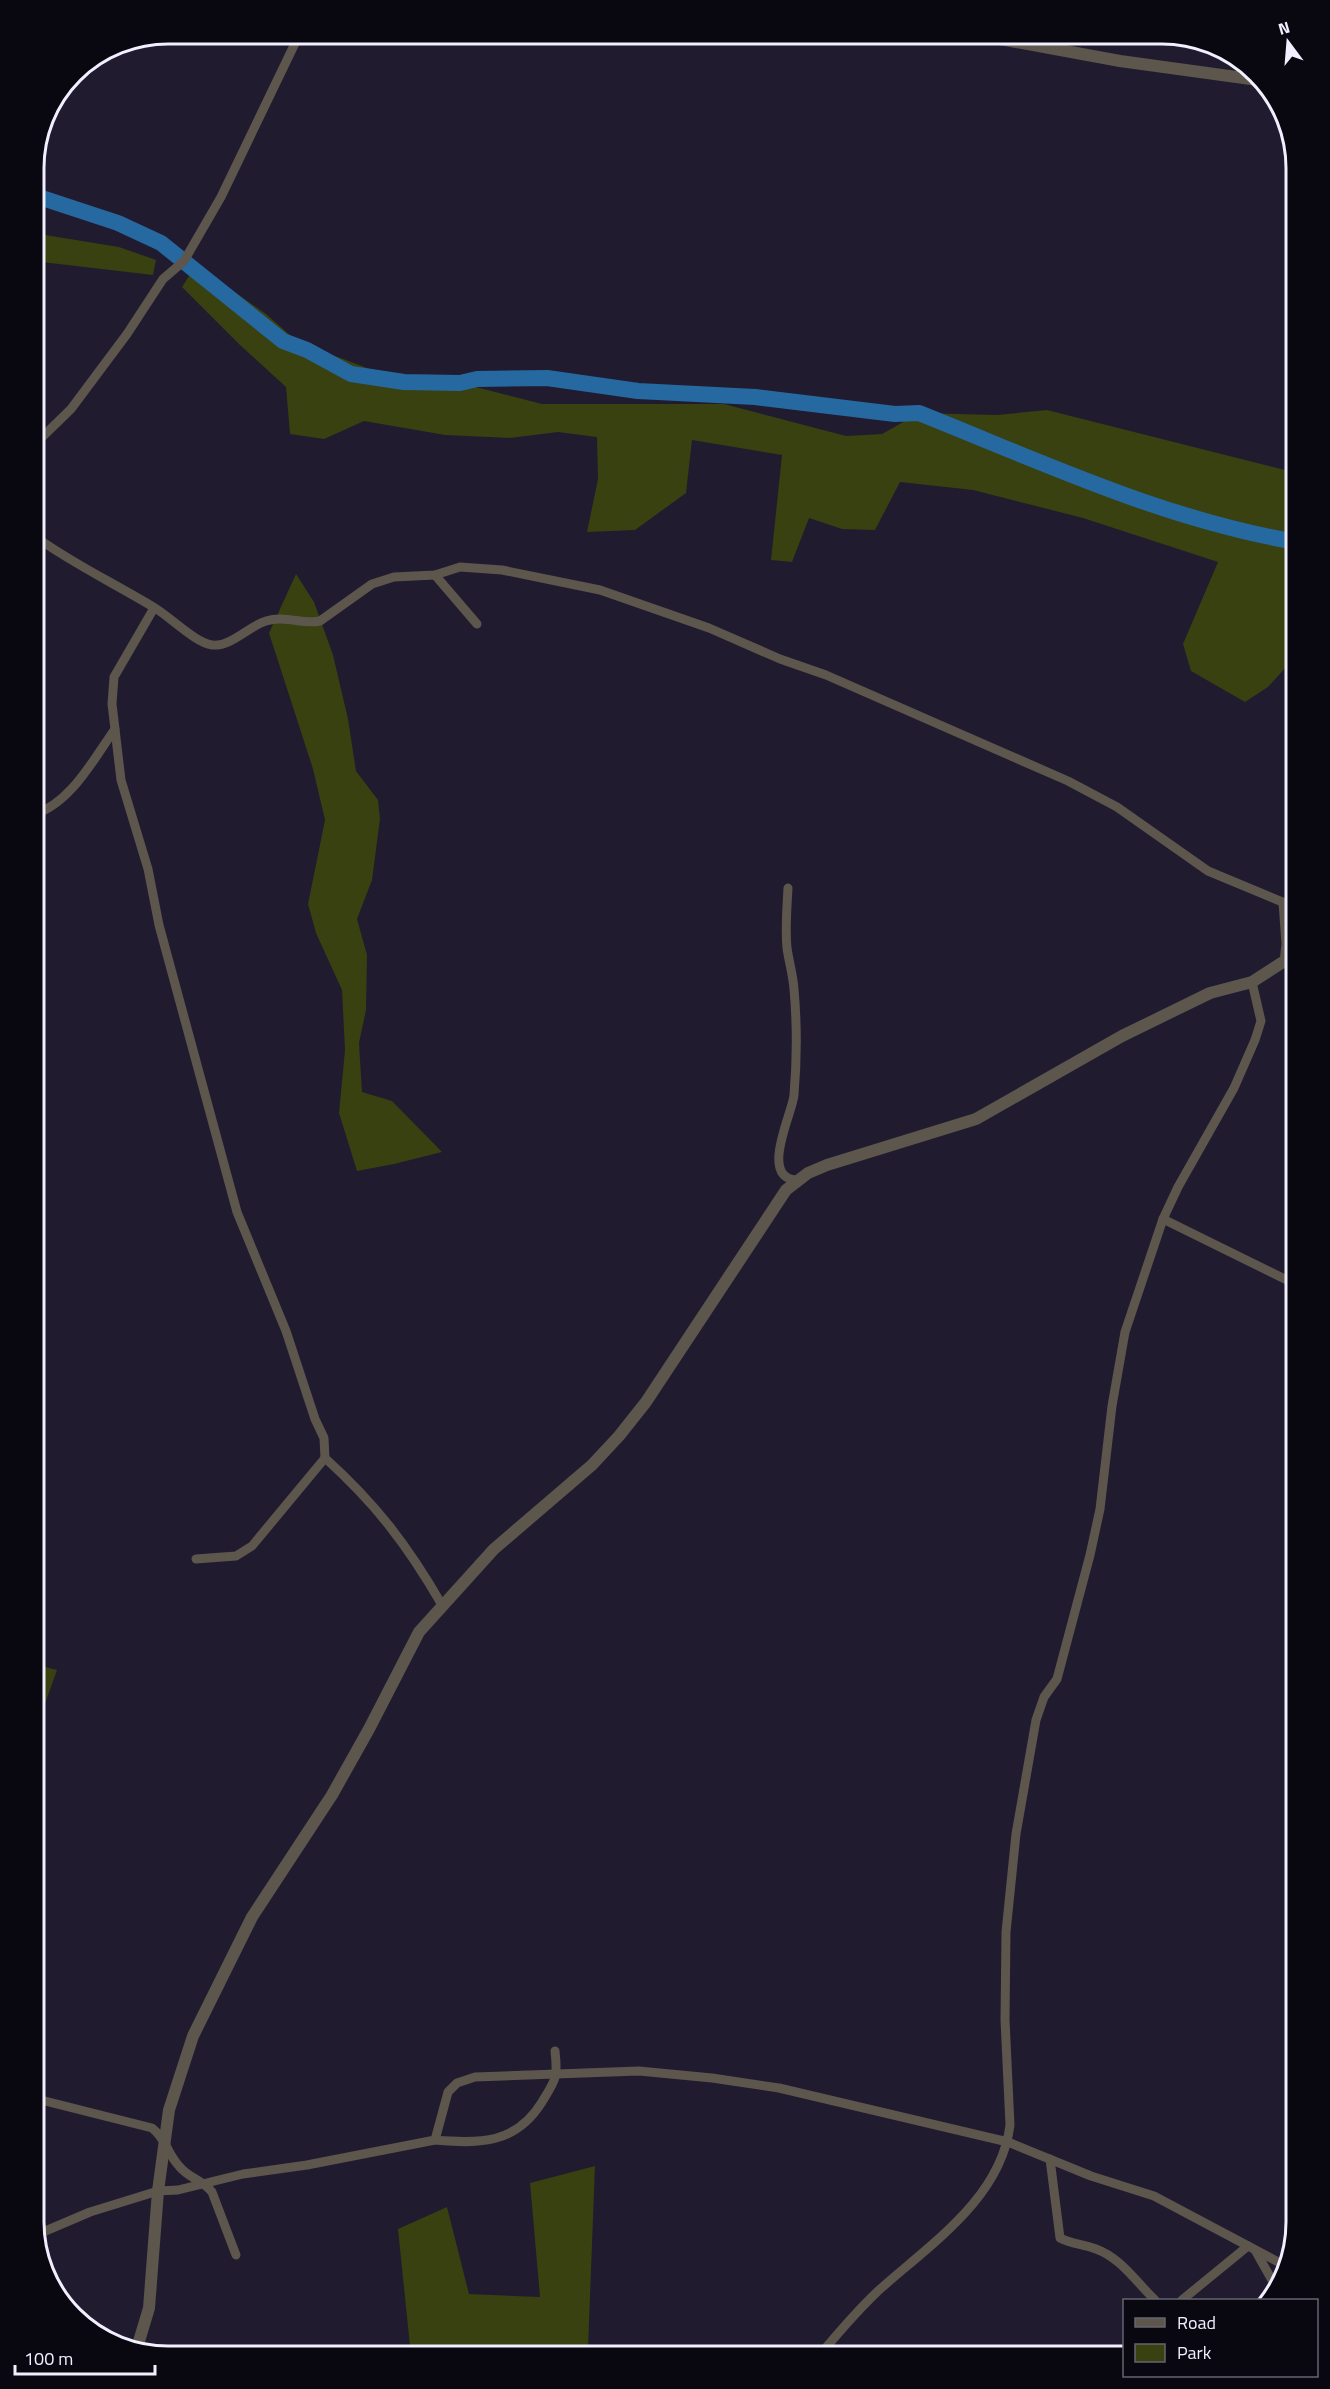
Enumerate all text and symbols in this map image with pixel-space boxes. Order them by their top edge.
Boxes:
north arrow [1258,12,1318,72]
text: N [1275,15,1293,41]
legend [1123,2299,1318,2377]
text: Road [1177,2309,1216,2336]
scale bar [15,2338,154,2376]
text: Park [1177,2339,1212,2366]
text: 100 m [24,2345,73,2372]

